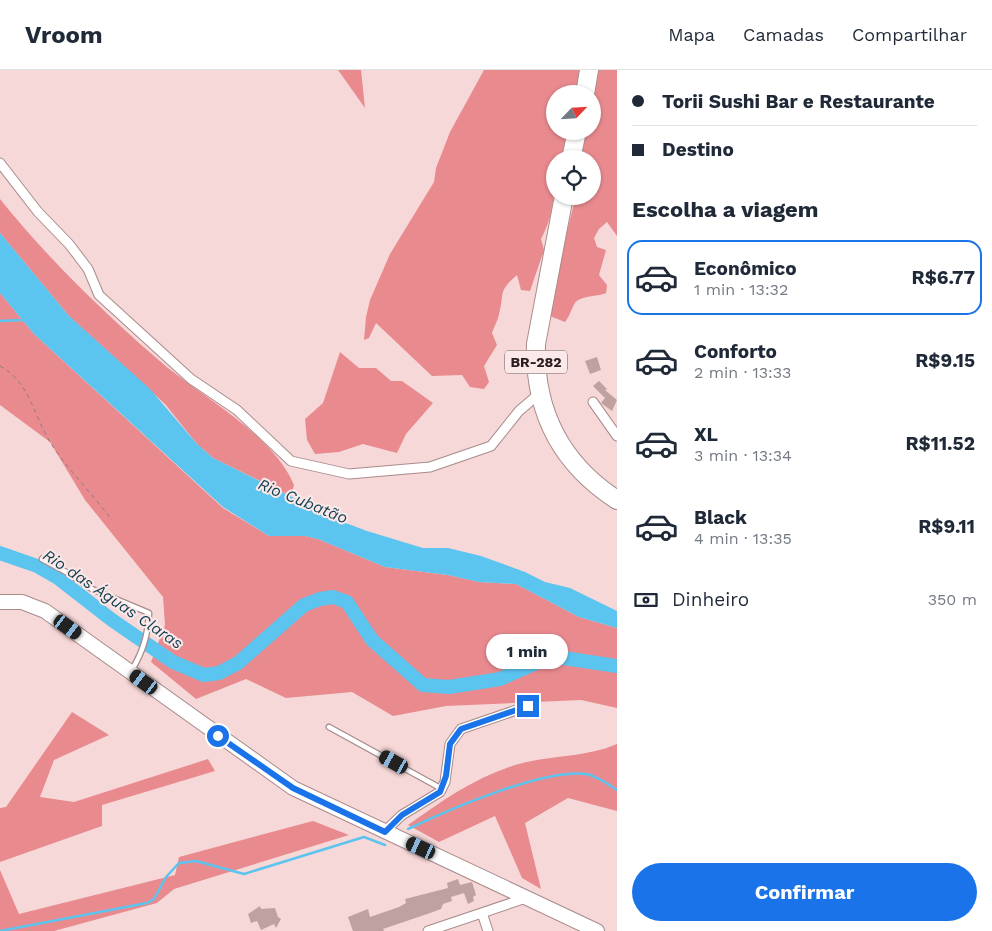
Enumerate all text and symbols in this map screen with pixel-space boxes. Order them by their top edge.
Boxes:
text: Vroom [25,21,103,49]
text: Mapa [668,24,715,45]
text: Camadas [743,24,824,45]
text: Compartilhar [852,24,967,45]
north arrow [546,85,601,140]
map controls [546,85,601,205]
text: Torii Sushi Bar e Restaurante [662,90,935,113]
text: Destino [662,138,734,161]
button: locate [546,150,601,205]
text: Escolha a viagem [632,197,819,222]
icon: car [634,255,679,300]
text: Econômico [694,257,797,280]
text: R$6.77 [912,266,975,289]
text: 1 min · 13:32 [694,280,788,299]
icon: car [634,338,679,383]
text: Conforto [694,340,777,363]
text: R$9.15 [915,349,975,372]
road number: BR-282 [505,350,567,374]
text: 2 min · 13:33 [694,363,791,382]
icon: car [634,421,679,466]
text: XL [694,423,718,446]
text: R$11.52 [905,432,975,455]
text: 3 min · 13:34 [694,446,792,465]
water label: Rio Cubatão [255,474,351,528]
icon: car [634,504,679,549]
text: Black [694,506,747,529]
text: R$9.11 [918,515,975,538]
text: 4 min · 13:35 [694,529,792,548]
water label: Rio das Águas Claras [40,545,186,653]
icon: cash [632,586,660,614]
text: Dinheiro [672,588,749,611]
text: 350 m [928,590,977,609]
car [51,612,84,642]
callout: 1 min [487,634,569,668]
text: 1 min [506,642,548,661]
car [127,667,160,697]
route end [517,695,539,717]
route start [207,725,229,747]
car [377,748,410,776]
car [404,835,437,861]
button: Confirmar [632,863,977,921]

